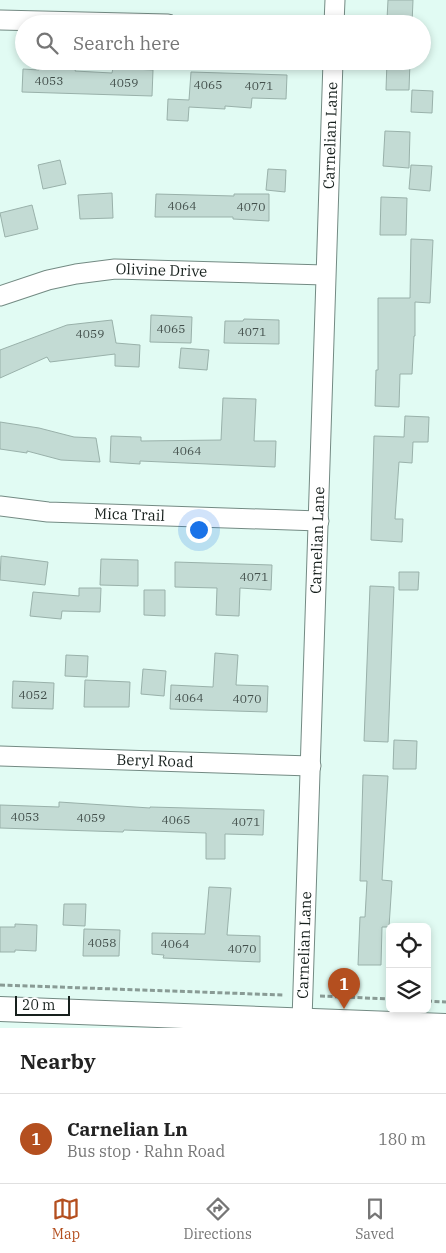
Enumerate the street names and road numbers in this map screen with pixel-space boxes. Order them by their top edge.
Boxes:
street label: Carnelian Lane [319,81,341,189]
street label: Olivine Drive [115,259,208,281]
street label: Carnelian Lane [306,486,328,594]
street label: Mica Trail [94,504,165,525]
street label: Beryl Road [116,750,194,771]
street label: Carnelian Lane [293,891,315,999]

